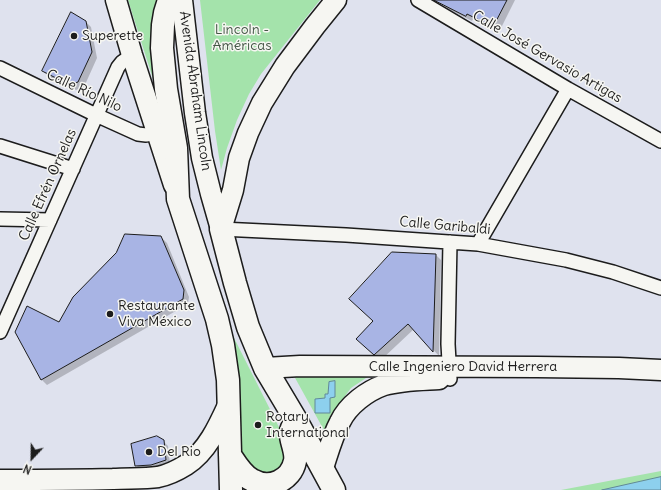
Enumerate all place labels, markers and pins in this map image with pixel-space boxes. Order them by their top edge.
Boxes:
place label: Superette [82,28,143,44]
marker: Superette [69,31,79,41]
place label: Restaurante Viva México [118,298,195,330]
marker: Restaurante Viva México [105,309,115,319]
place label: Rotary International [266,409,349,442]
marker: Rotary International [253,420,263,430]
place label: Del Rio [157,444,201,460]
marker: Del Rio [144,447,154,457]

